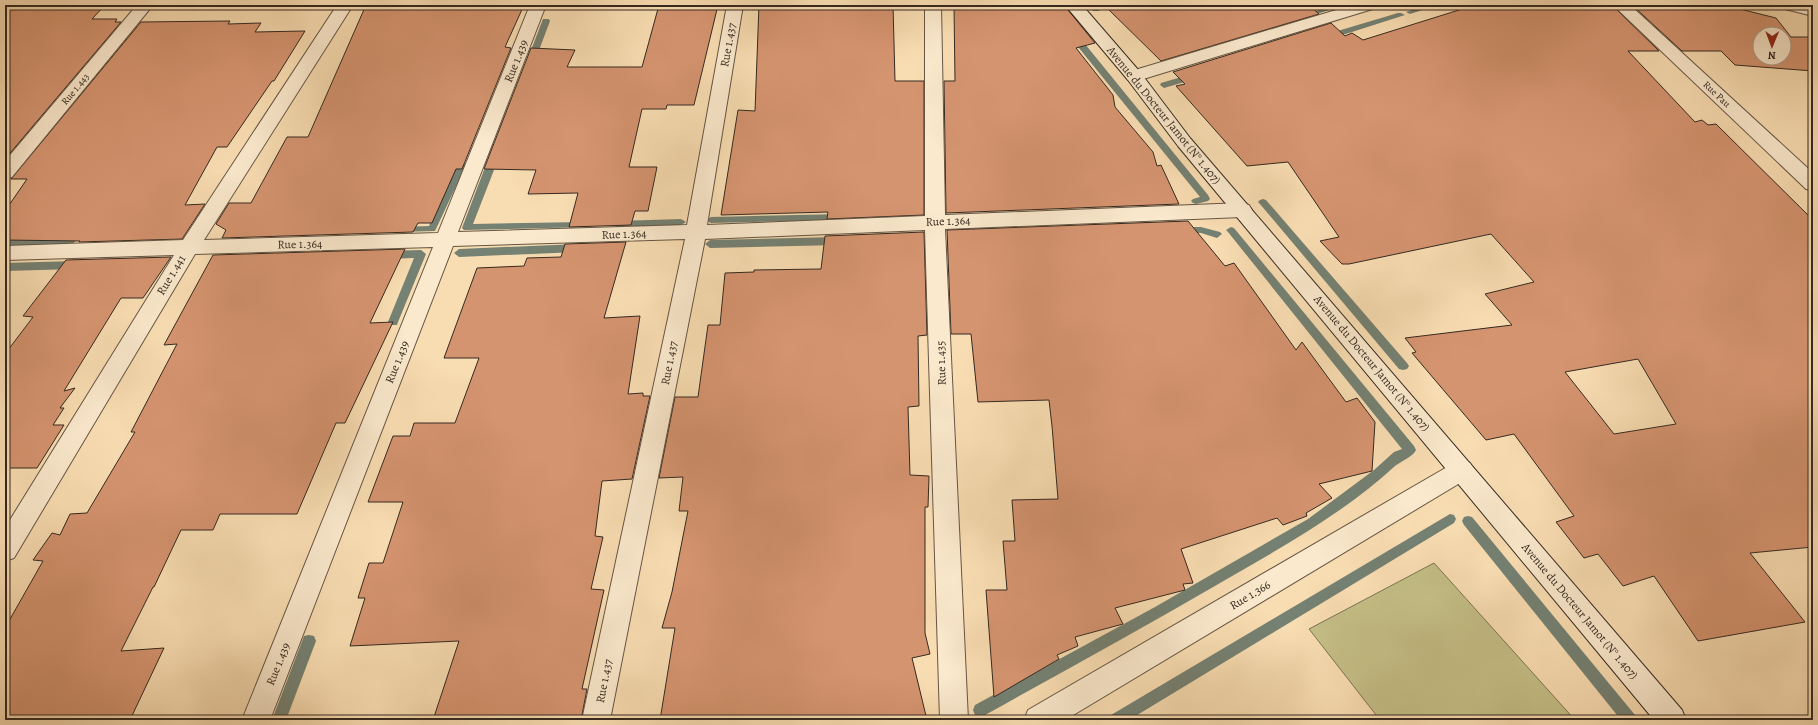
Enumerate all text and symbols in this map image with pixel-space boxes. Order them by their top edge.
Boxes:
street label: Rue 1.437 [716,21,740,68]
north arrow [1752,26,1792,66]
street label: Rue 1.439 [500,37,532,85]
street label: Avenue du Docteur Jamot (N° 1.407) [1103,42,1225,187]
text: N [1768,48,1776,63]
street label: Rue 1.443 [58,71,92,107]
street label: Rue Pau [1700,78,1734,110]
street label: Rue 1.364 [925,212,971,230]
street label: Rue 1.364 [601,225,647,243]
street label: Rue 1.364 [277,236,323,252]
street label: Rue 1.441 [153,252,189,298]
street label: Avenue du Docteur Jamot (N° 1.407) [1310,291,1434,434]
street label: Rue 1.439 [381,338,413,386]
street label: Rue 1.437 [657,339,681,386]
street label: Rue 1.435 [932,340,950,386]
street label: Avenue du Docteur Jamot (N° 1.407) [1518,539,1642,682]
street label: Rue 1.366 [1227,576,1274,613]
street label: Rue 1.439 [262,640,294,688]
street label: Rue 1.437 [592,657,616,704]

